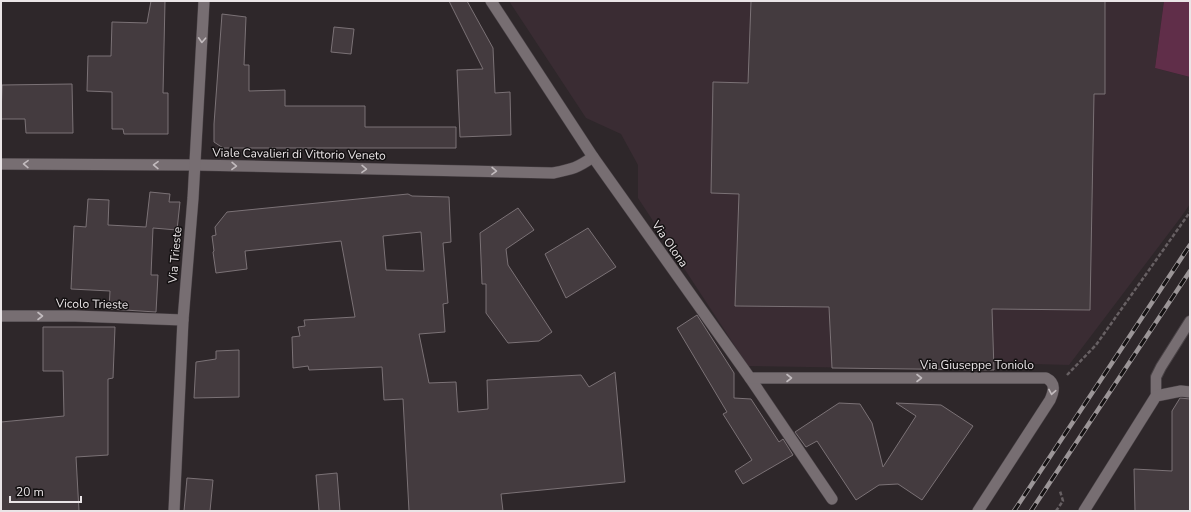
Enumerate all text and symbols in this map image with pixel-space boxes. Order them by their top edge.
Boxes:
one-way arrow [198,37,207,43]
street label: Viale Cavalieri di Vittorio Veneto [211,144,386,164]
one-way arrow [23,160,29,168]
one-way arrow [153,161,159,169]
one-way arrow [231,162,237,170]
one-way arrow [361,165,367,173]
one-way arrow [491,167,497,176]
street label: Via Olona [648,217,692,270]
street label: Via Trieste [164,226,185,285]
street label: Vicolo Trieste [55,295,128,313]
one-way arrow [37,312,43,320]
street label: Via Giuseppe Toniolo [919,357,1034,373]
one-way arrow [786,374,792,382]
one-way arrow [916,374,922,382]
one-way arrow [1048,388,1056,395]
scale bar [10,478,81,504]
text: 20 m [16,484,44,500]

